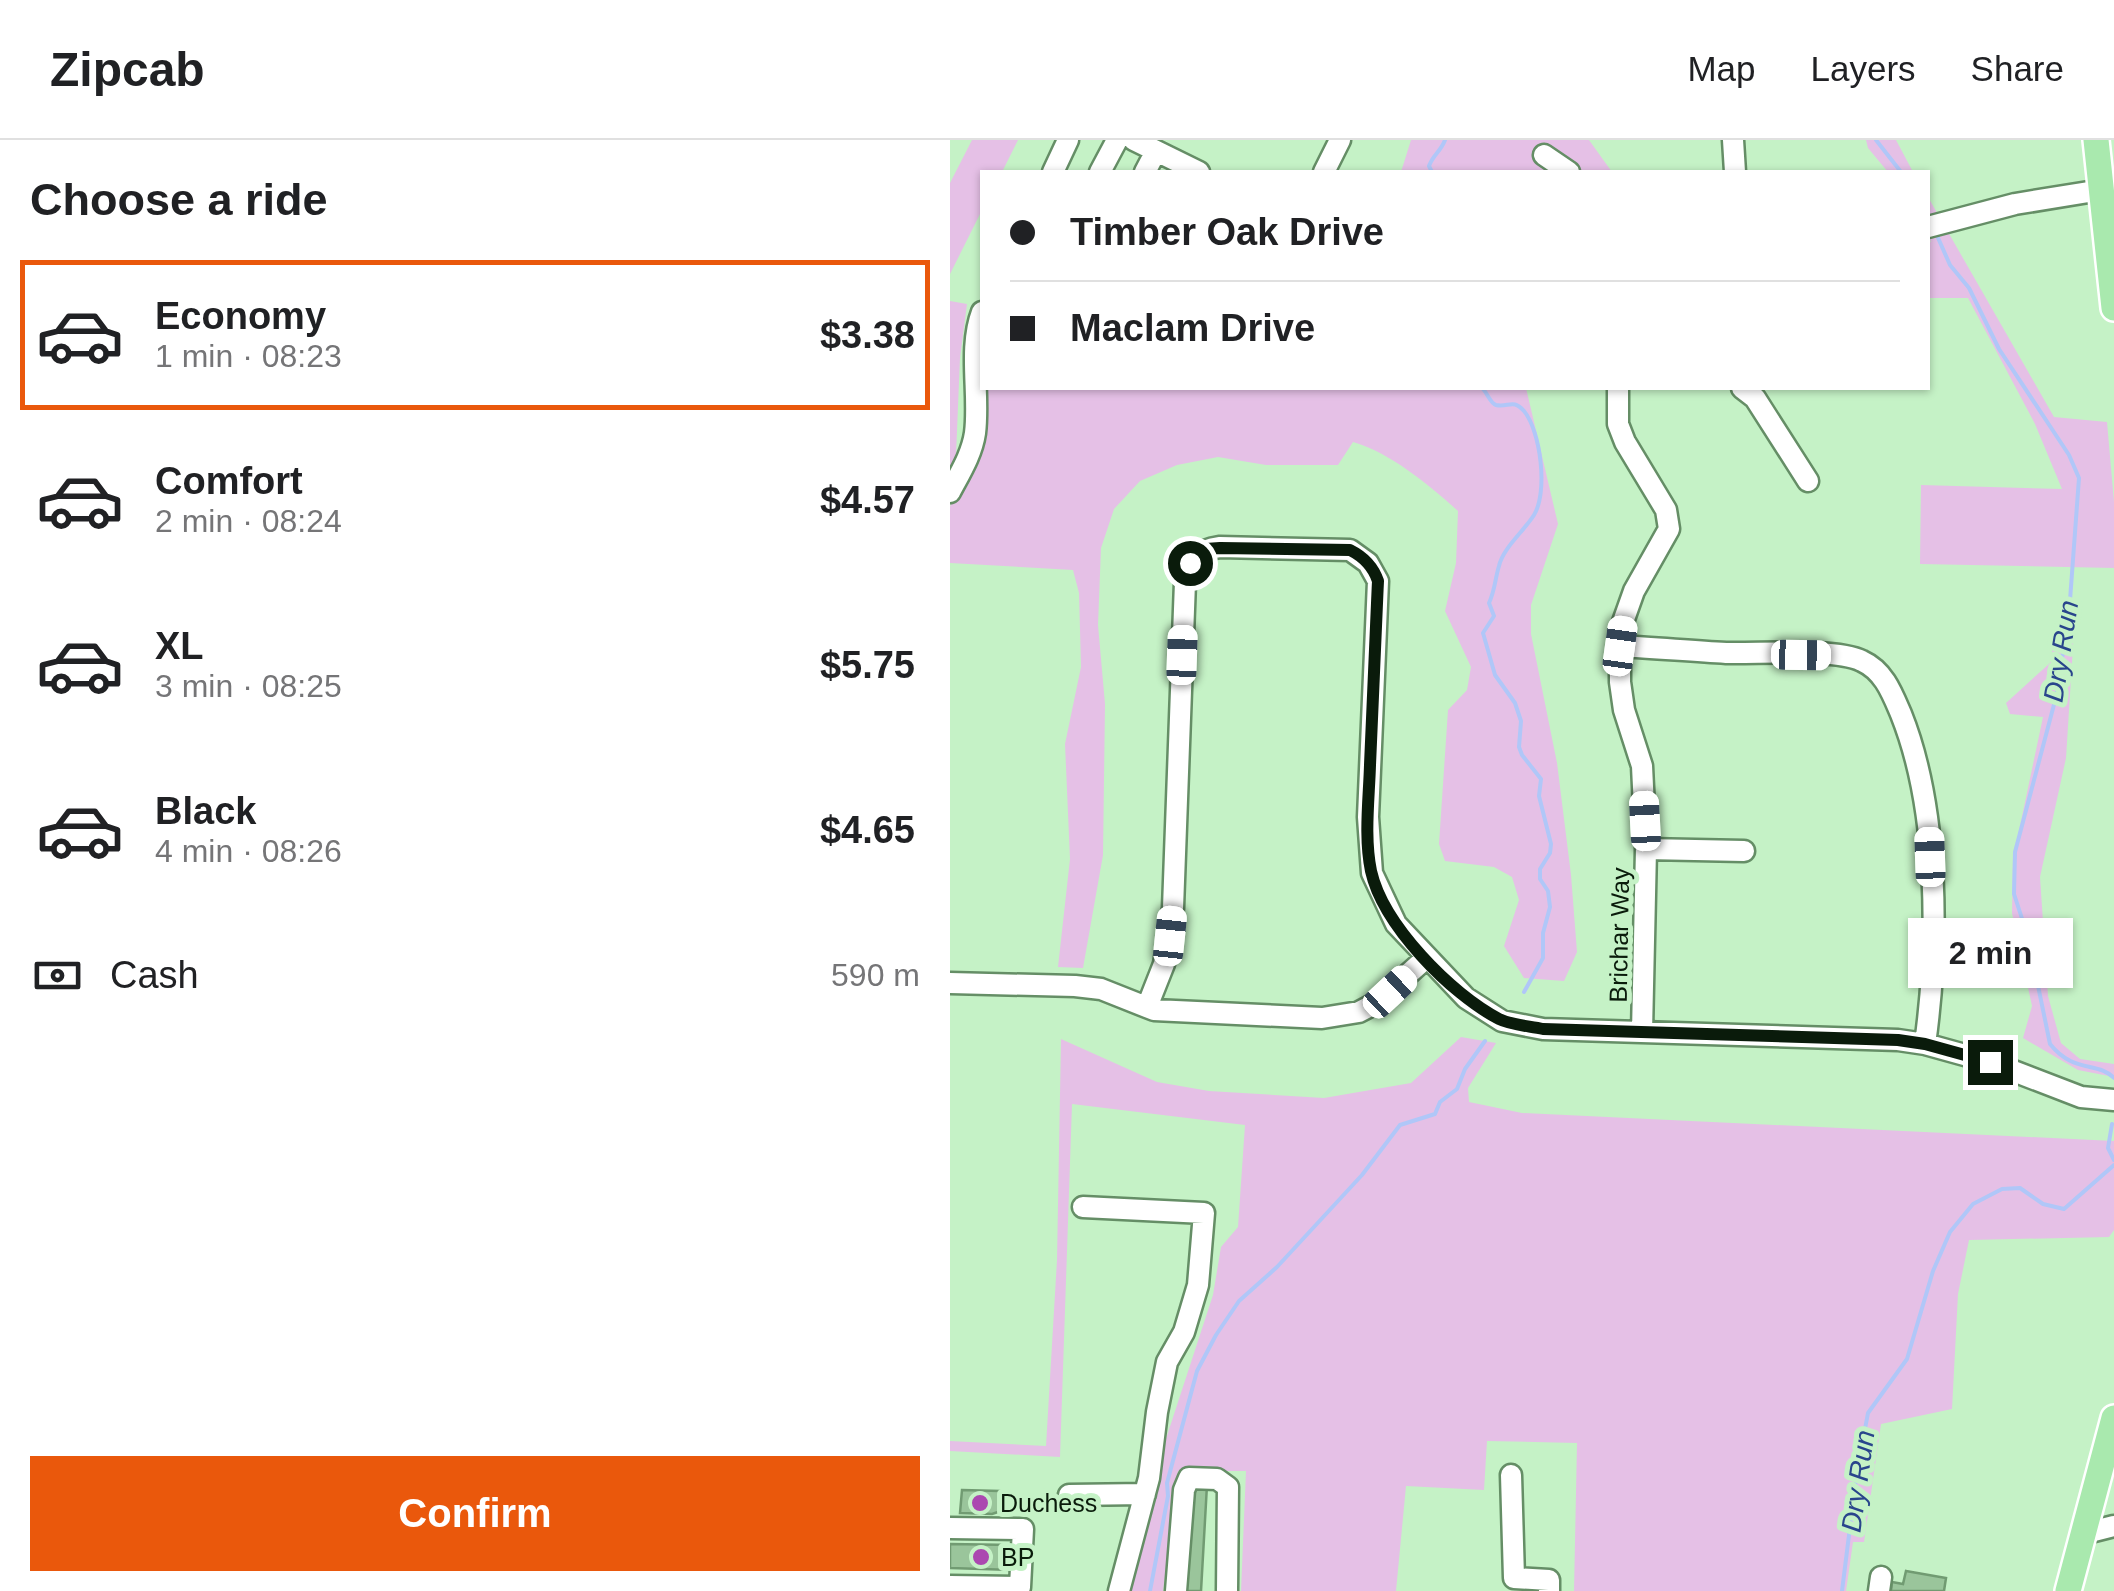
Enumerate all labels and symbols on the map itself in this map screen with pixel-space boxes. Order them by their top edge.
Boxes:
route start [1168,541,1213,586]
water label: Dry Run [2038,598,2084,704]
car [1601,614,1639,678]
car [1166,624,1198,686]
car [1771,639,1831,671]
car [1628,790,1662,852]
car [1914,826,1946,888]
street label: Brichar Way [1604,867,1634,1003]
car [1152,905,1188,967]
callout: 2 min [1908,917,2072,987]
car [1358,961,1422,1023]
route end [1968,1040,2013,1085]
water label: Dry Run [1836,1428,1880,1534]
place label: Duchess [1000,1489,1097,1517]
marker: Duchess [969,1492,991,1514]
place label: BP [1001,1543,1034,1571]
marker: BP [970,1546,992,1568]

